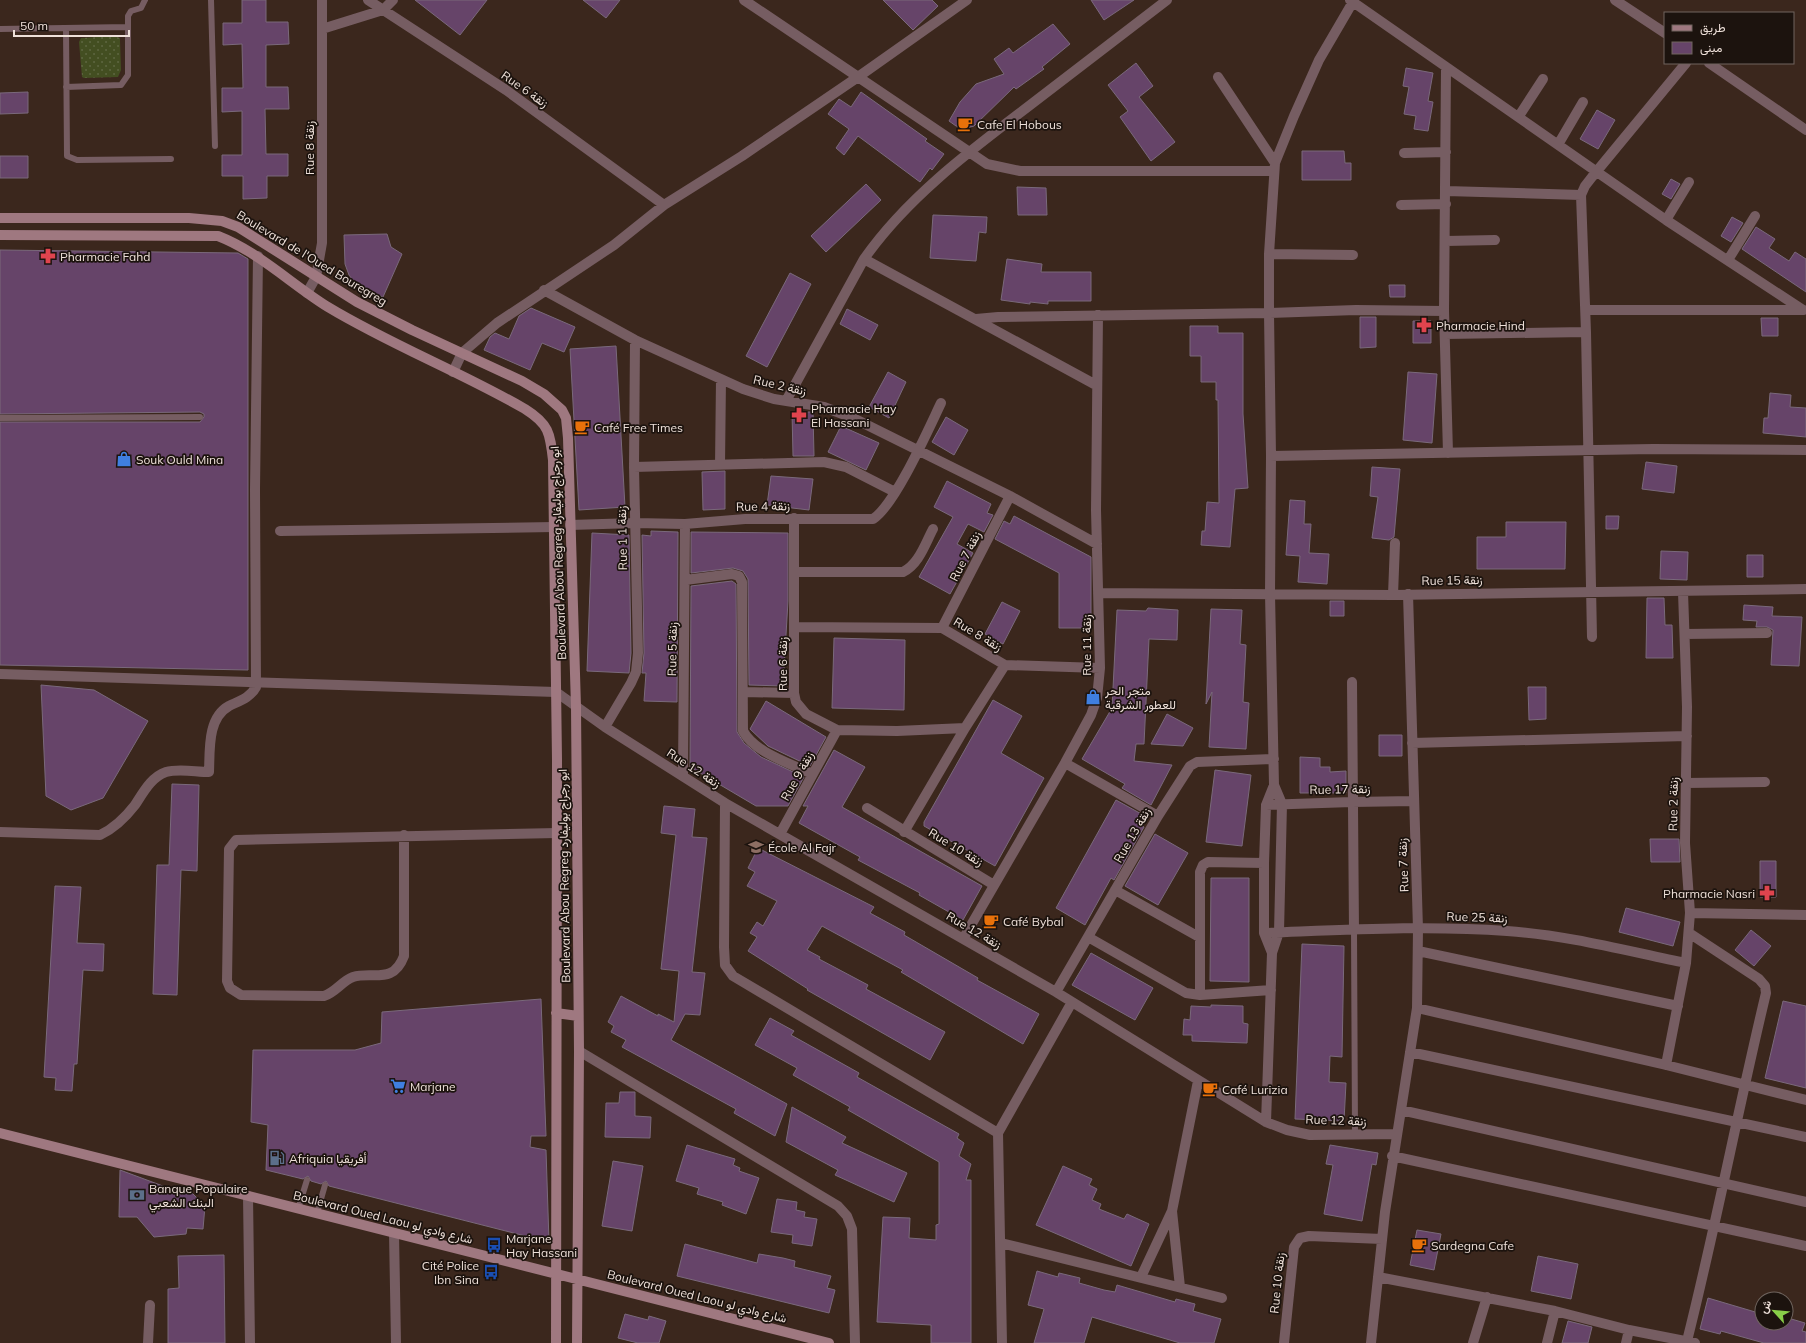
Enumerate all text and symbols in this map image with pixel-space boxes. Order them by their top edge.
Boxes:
scale bar [14,12,129,38]
legend [1664,12,1794,64]
text: 50 m [20,18,48,33]
text: طريق [1700,20,1726,36]
text: مبنى [1700,40,1722,56]
street label: Rue 6 زنقة [498,67,551,111]
cafe icon: Cafe El Hobous [956,115,974,133]
place label: Cafe El Hobous [977,117,1062,132]
street label: Rue 8 زنقة [302,121,318,175]
street label: Boulevard de l'Oued Bouregreg [234,207,390,309]
pharmacy icon: Pharmacie Fahd [39,247,57,265]
place label: Pharmacie Fahd [60,249,151,264]
pharmacy icon: Pharmacie Hind [1415,316,1433,334]
place label: Pharmacie Hind [1436,318,1525,333]
street label: Rue 2 زنقة [752,372,808,399]
place label: Pharmacie Hay El Hassani [811,401,897,430]
pharmacy icon: Pharmacie Hay El Hassani [790,406,808,424]
cafe icon: Café Free Times [573,418,591,436]
place label: Café Free Times [594,420,683,435]
street label: Boulevard Abou Regreg ابو رجراج بوليفارد [547,446,571,660]
shop icon: Souk Ould Mina [115,450,133,468]
place label: Souk Ould Mina [136,452,223,467]
street label: Rue 4 زنقة [736,498,790,515]
street label: Rue 1 زنقة 1 [614,506,631,570]
street label: Rue 7 زنقة [946,528,985,584]
street label: Rue 15 زنقة [1421,572,1483,589]
street label: Rue 8 زنقة [950,614,1005,655]
street label: Rue 11 زنقة [1079,614,1095,676]
street label: Rue 5 زنقة [664,622,681,676]
street label: Rue 6 زنقة [775,637,791,691]
place label: متجر الحر للعطور الشرقية [1104,683,1176,713]
shop icon: متجر الحر للعطور الشرقية [1084,688,1102,706]
street label: Rue 12 زنقة [664,745,724,792]
street label: Rue 9 زنقة [777,749,818,804]
street label: Boulevard Abou Regreg ابو رجراج بوليفارد [555,769,575,983]
street label: Rue 2 زنقة [1665,777,1682,831]
street label: Rue 17 زنقة [1309,781,1371,798]
street label: Rue 13 زنقة [1110,805,1155,866]
street label: Rue 10 زنقة [925,825,986,870]
school or university icon: École Al Fajr [747,838,765,856]
street label: Rue 7 زنقة [1395,838,1412,892]
place label: École Al Fajr [768,840,837,855]
pharmacy icon: Pharmacie Nasri [1758,884,1776,902]
place label: Pharmacie Nasri [1663,886,1755,901]
street label: Rue 12 زنقة [943,908,1004,953]
street label: Rue 25 زنقة [1446,908,1508,927]
cafe icon: Café Bybal [982,912,1000,930]
place label: Café Bybal [1003,914,1064,929]
supermarket icon: Marjane [389,1077,407,1095]
place label: Marjane [410,1079,455,1094]
cafe icon: Café Lurizia [1201,1080,1219,1098]
place label: Café Lurizia [1222,1082,1288,1097]
street label: Rue 12 زنقة [1305,1111,1367,1130]
fuel station icon: Afriquia أفريقيا [268,1149,286,1167]
place label: Afriquia أفريقيا [289,1151,367,1167]
place label: Banque Populaire البنك الشعبي [149,1181,247,1213]
bank icon: Banque Populaire البنك الشعبي [128,1186,146,1204]
street label: Boulevard Oued Laou شارع وادي لو [291,1187,474,1250]
place label: Marjane Hay Hassani [506,1231,577,1260]
bus stop icon: Marjane Hay Hassani [485,1236,503,1254]
cafe icon: Sardegna Cafe [1410,1236,1428,1254]
place label: Sardegna Cafe [1431,1238,1514,1253]
street label: Rue 10 زنقة [1266,1252,1289,1314]
place label: Cité Police Ibn Sina [422,1258,479,1287]
bus stop icon: Cité Police Ibn Sina [482,1263,500,1281]
street label: Boulevard Oued Laou شارع وادي لو [605,1266,788,1329]
north arrow [1754,1291,1794,1331]
text: ش [1756,1297,1774,1316]

